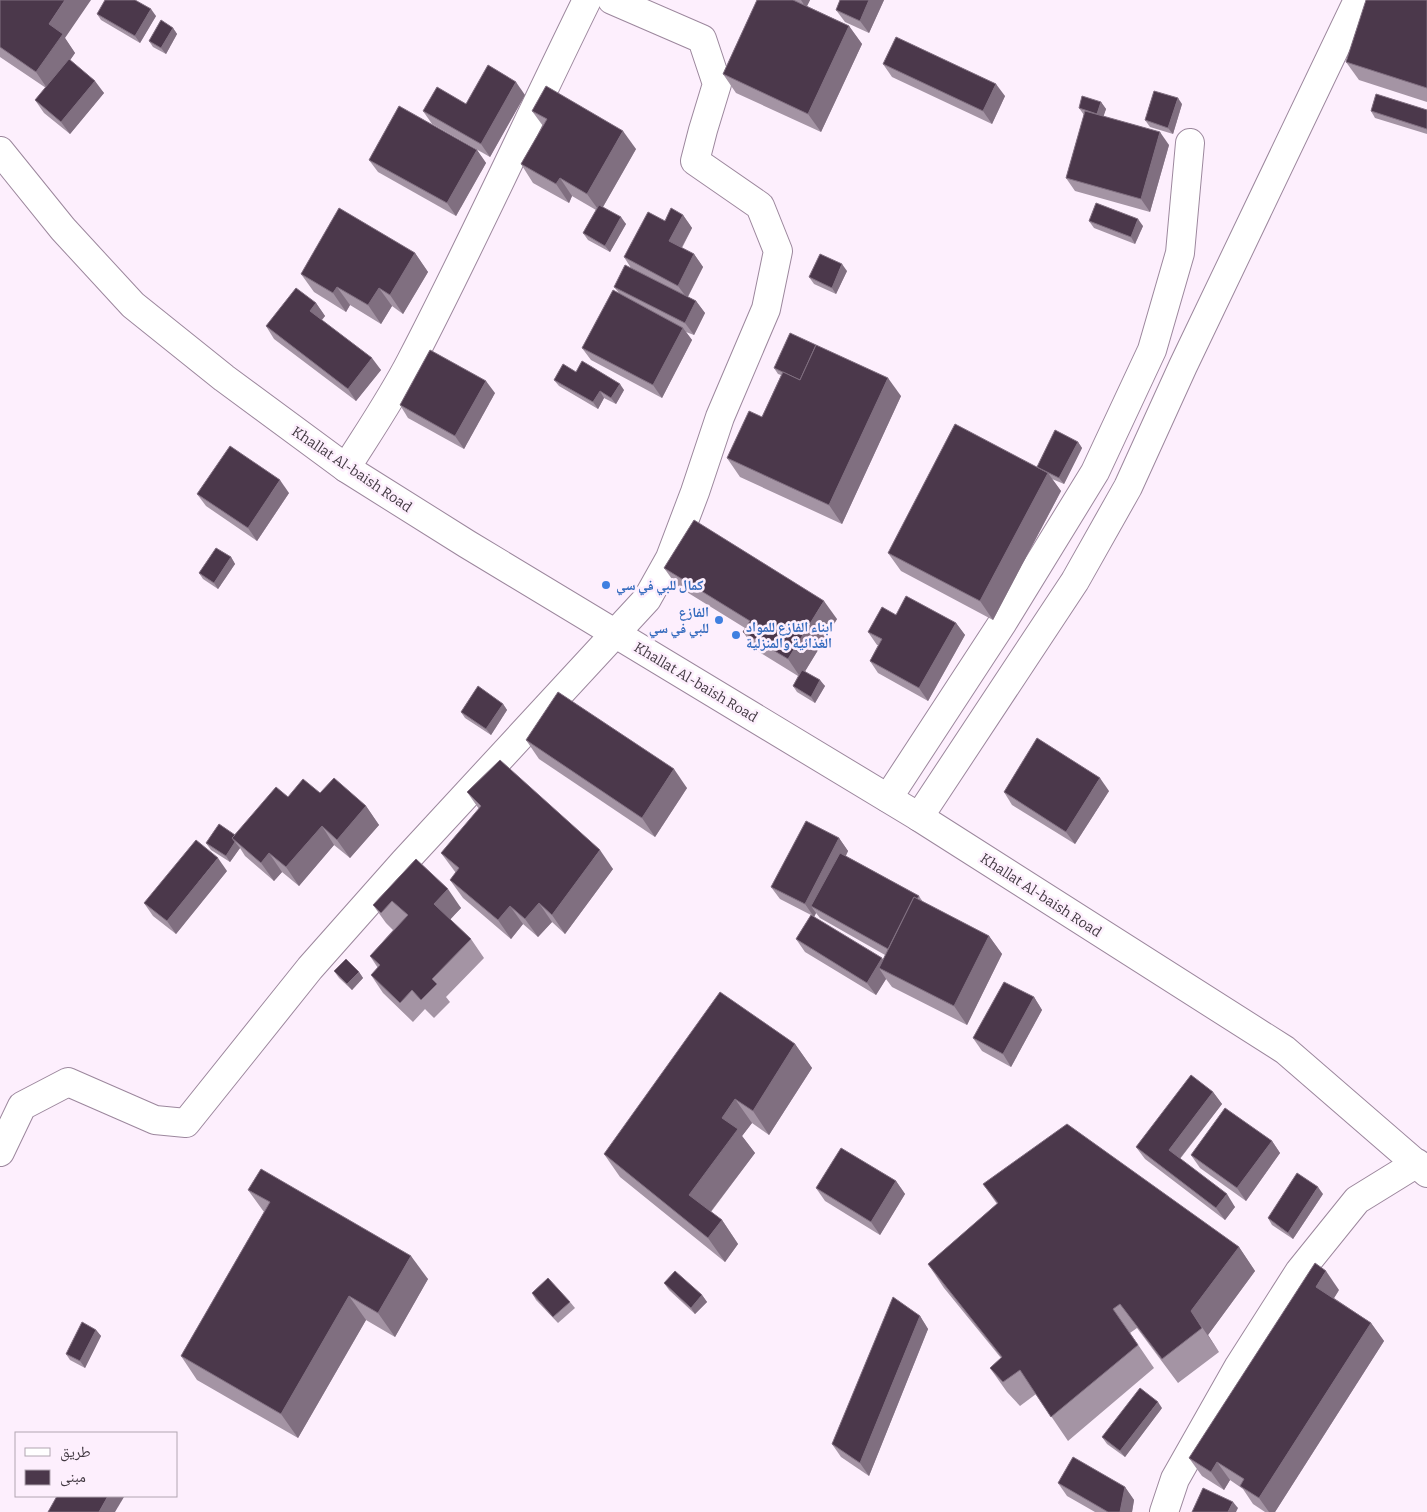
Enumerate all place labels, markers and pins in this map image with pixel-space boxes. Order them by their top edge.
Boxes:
place label: كمال للبي في سي [616,577,703,596]
marker: كمال للبي في سي [600,579,612,591]
place label: الفازع للبي في سي [649,604,709,639]
marker: الفازع للبي في سي [713,614,725,626]
place label: ابناء الفازع للمواد الغذائية والمنزلية [746,619,833,652]
marker: ابناء الفازع للمواد الغذائية والمنزلية [730,629,742,641]

